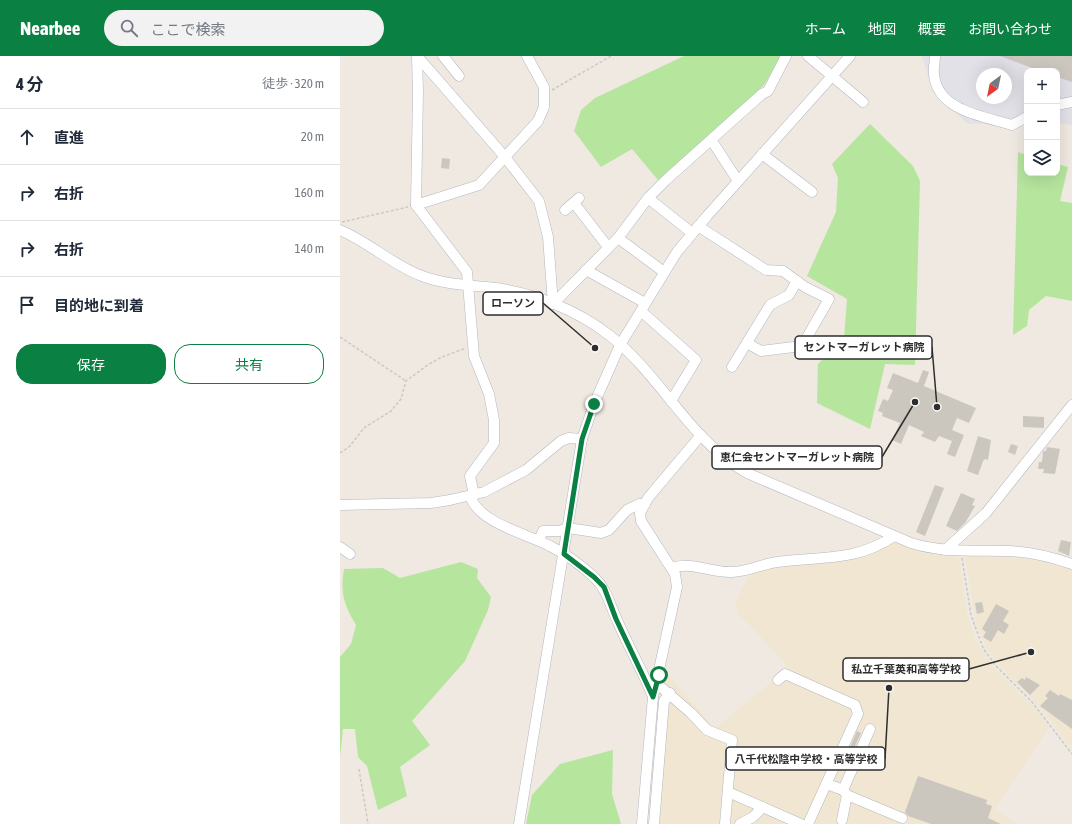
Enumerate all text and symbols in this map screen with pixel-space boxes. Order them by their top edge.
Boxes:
search box [104,10,384,46]
text: Nearbee [20,17,80,39]
icon: search [118,17,140,39]
text: ここで検索 [150,21,225,38]
text: ホーム [804,21,846,37]
text: 地図 [868,21,896,37]
text: 概要 [918,21,946,37]
text: お問い合わせ [968,21,1052,37]
north arrow [976,68,1012,104]
map controls [1024,68,1060,176]
button: + [1024,68,1060,104]
text: 4 分 [16,74,43,94]
text: 徒歩 · 320 m [262,76,324,91]
button: − [1024,104,1060,140]
icon: ahead [16,126,38,148]
text: 直進 [54,129,84,146]
text: 20 m [301,129,324,144]
button: layers [1024,140,1060,176]
icon: right [16,182,38,204]
text: 右折 [54,185,84,202]
text: 160 m [295,185,324,200]
icon: right [16,238,38,260]
text: 右折 [54,241,84,258]
text: 140 m [295,241,324,256]
callout: ローソン [483,292,543,315]
icon: arrive [16,294,38,316]
text: 目的地に到着 [54,297,144,314]
text: ローソン [491,297,535,309]
callout: セントマーガレット病院 [795,336,932,359]
text: セントマーガレット病院 [804,341,925,353]
button: 保存 [16,344,166,384]
button: 共有 [174,344,324,384]
route end [585,395,603,413]
callout: 恵仁会セントマーガレット病院 [712,446,882,469]
text: 恵仁会セントマーガレット病院 [720,451,874,463]
callout: 私立千葉英和高等学校 [843,658,969,681]
text: 私立千葉英和高等学校 [851,663,961,675]
route start [650,666,668,684]
callout: 八千代松陰中学校・高等学校 [726,747,885,770]
text: 八千代松陰中学校・高等学校 [735,753,878,765]

